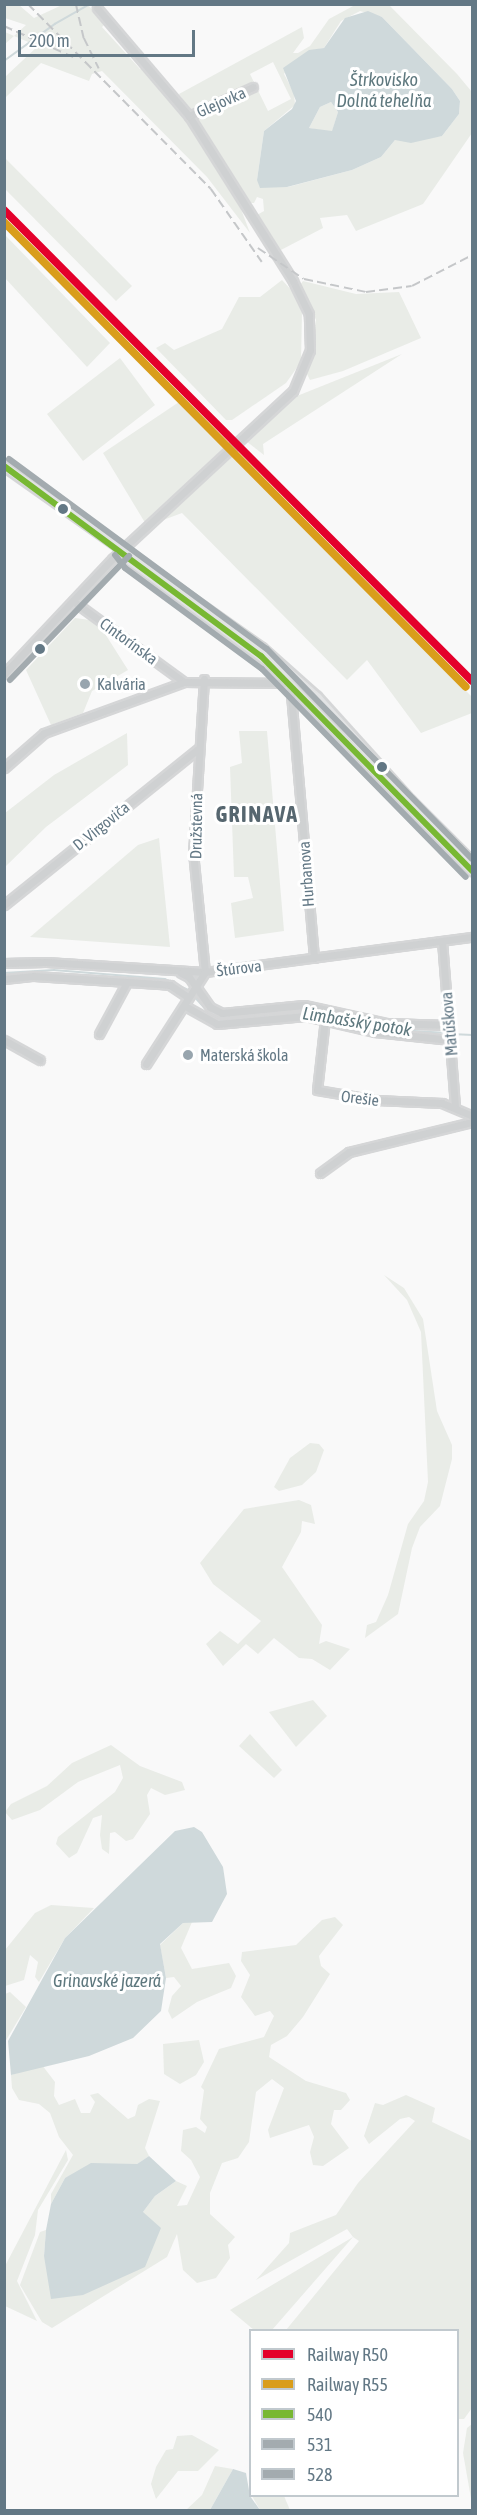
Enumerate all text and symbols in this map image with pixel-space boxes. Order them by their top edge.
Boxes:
scale bar [21,18,198,56]
text: 200 m [29,30,70,51]
water label: Štrkovisko Dolná tehelňa [337,70,431,112]
street label: Glejovka [193,83,249,121]
unlabelled marker [57,503,69,515]
street label: Cintorínska [96,614,162,668]
unlabelled marker [34,643,46,655]
place label: Kalvária [97,674,146,694]
marker: Kalvária [78,677,92,691]
unlabelled marker [376,761,388,773]
street label: Družstevná [186,793,206,859]
street label: D. Virgoviča [69,797,133,855]
district label: GRINAVA [215,802,299,828]
street label: Hurbanova [294,841,318,907]
street label: Štúrova [215,956,263,980]
street label: Matúškova [437,991,461,1057]
water label: Limbašský potok [301,1003,413,1041]
place label: Materská škola [200,1045,288,1065]
marker: Materská škola [181,1048,195,1062]
street label: Orešie [340,1086,380,1110]
water label: Grinavské jazerá [53,1970,161,1992]
legend [249,2329,459,2497]
text: Railway R50 [307,2344,388,2365]
text: Railway R55 [307,2374,388,2395]
text: 540 [307,2404,332,2425]
text: 531 [307,2434,332,2455]
text: 528 [307,2464,332,2485]

